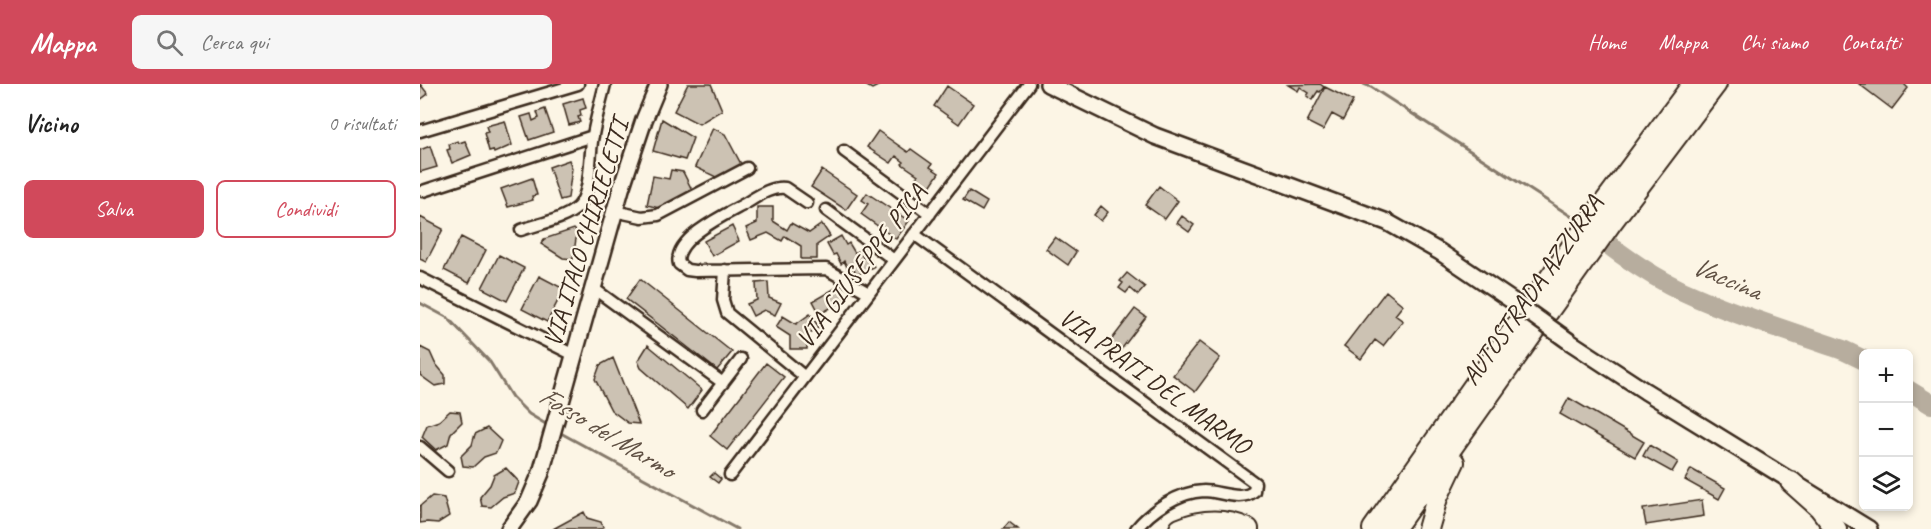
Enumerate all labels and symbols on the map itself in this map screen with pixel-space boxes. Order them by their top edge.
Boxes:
street label: VIA ITALO CHIRIELETTI [536,110,638,351]
street label: VIA GIUSEPPE PICA [789,177,934,355]
street label: AUTOSTRADA AZZURRA [1454,188,1610,391]
water label: Vaccina [1688,248,1769,309]
street label: VIA PRATI DEL MARMO [1053,300,1260,463]
water label: Fosso del Marmo [533,378,685,488]

